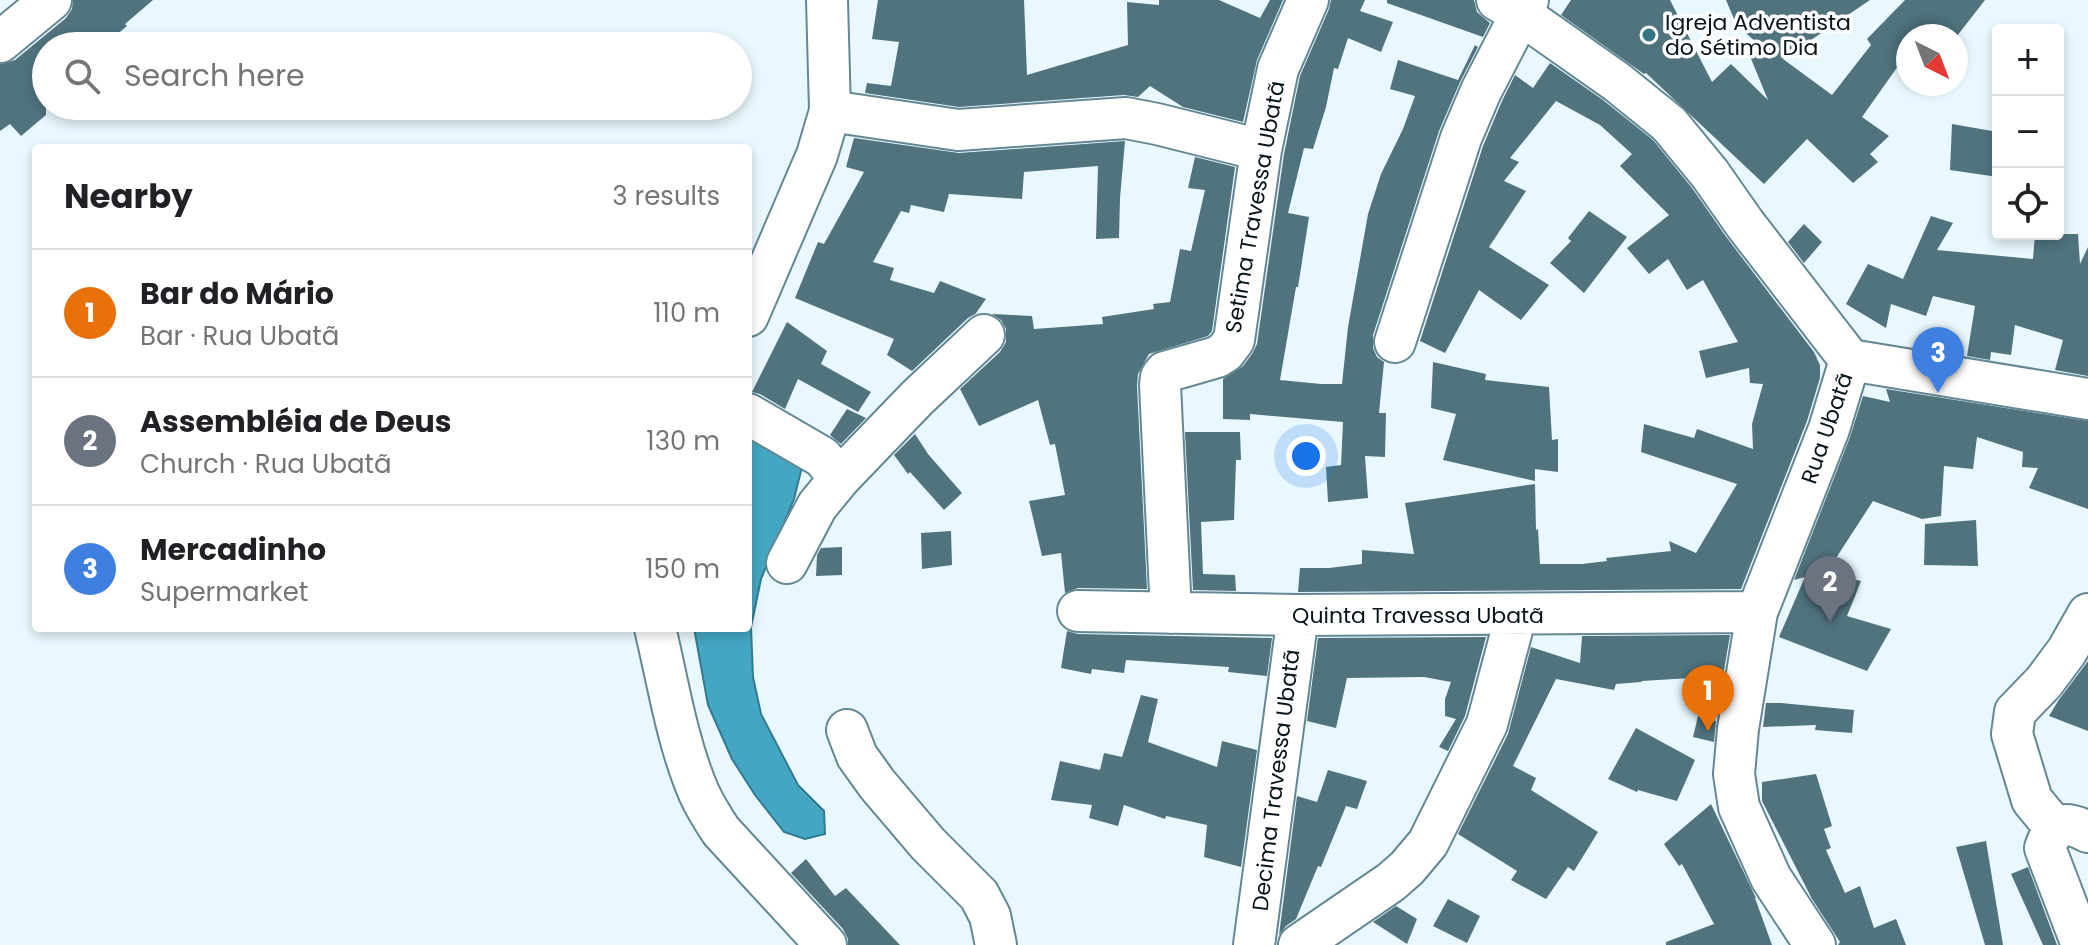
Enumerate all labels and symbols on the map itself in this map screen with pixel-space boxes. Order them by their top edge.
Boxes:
place label: Igreja Adventista do Sétimo Dia [1665,7,1851,63]
north arrow [1896,24,1968,96]
marker: Igreja Adventista do Sétimo Dia [1640,26,1658,44]
street label: Setima Travessa Ubatã [1218,78,1292,336]
pin: 3 [1912,327,1964,393]
street label: Rua Ubatã [1794,368,1860,488]
your location [1286,436,1326,476]
pin: 2 [1804,556,1856,622]
street label: Quinta Travessa Ubatã [1292,600,1544,631]
street label: Decima Travessa Ubatã [1245,647,1307,913]
pin: 1 [1682,665,1734,731]

